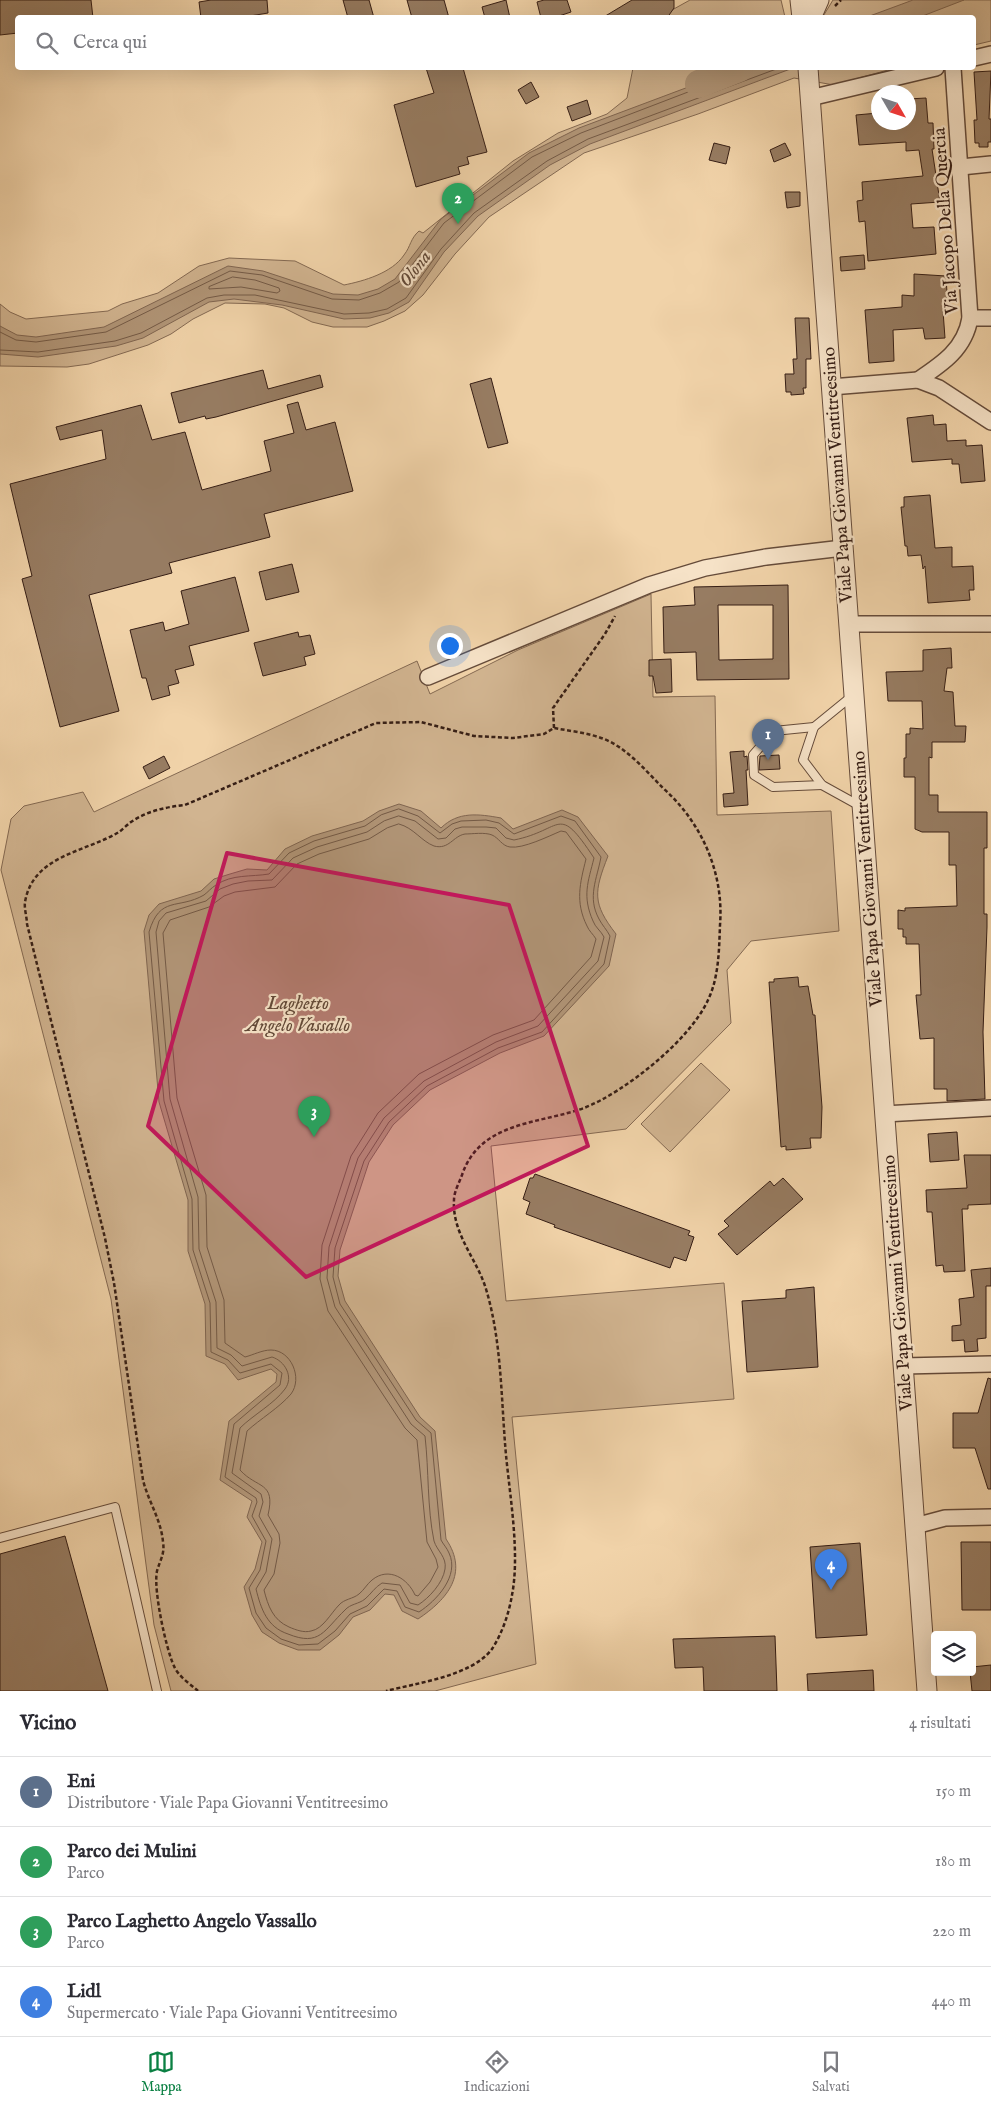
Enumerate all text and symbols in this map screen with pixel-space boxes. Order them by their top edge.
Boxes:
search box [15,15,976,70]
icon: search [33,29,61,57]
text: Cerca qui [73,31,147,55]
north arrow [871,85,916,130]
street label: Via Jacopo Della Quercia [928,126,965,316]
pin: 2 [442,183,474,224]
water label: Olona [394,246,437,292]
street label: Viale Papa Giovanni Ventitreesimo [818,346,859,605]
your location [437,633,463,659]
pin: 1 [752,719,784,760]
street label: Viale Papa Giovanni Ventitreesimo [848,750,889,1009]
water label: Laghetto Angelo Vassallo [244,992,350,1038]
pin: 3 [298,1096,330,1137]
street label: Viale Papa Giovanni Ventitreesimo [878,1154,919,1413]
pin: 4 [815,1549,847,1590]
map controls [931,1631,976,1676]
button: layers [931,1631,976,1676]
text: Vicino [20,1710,76,1737]
text: 4 risultati [909,1714,971,1734]
text: Eni [67,1770,95,1794]
text: 1 [33,1782,39,1802]
text: 150 m [936,1782,971,1802]
text: Distributore · Viale Papa Giovanni Ventitreesimo [67,1794,388,1814]
text: Parco dei Mulini [67,1840,197,1864]
text: 2 [32,1852,40,1872]
text: 180 m [935,1852,971,1872]
text: Parco [67,1864,104,1884]
text: Parco Laghetto Angelo Vassallo [67,1910,317,1934]
text: 3 [33,1922,39,1942]
text: 220 m [932,1922,971,1942]
text: Parco [67,1934,104,1954]
text: Lidl [67,1980,101,2004]
text: 4 [32,1992,40,2012]
text: 440 m [932,1992,971,2012]
text: Supermercato · Viale Papa Giovanni Ventitreesimo [67,2004,397,2024]
tab: Mappa [141,2048,182,2096]
tab: Indicazioni [464,2048,530,2096]
tab: Salvati [812,2048,850,2096]

